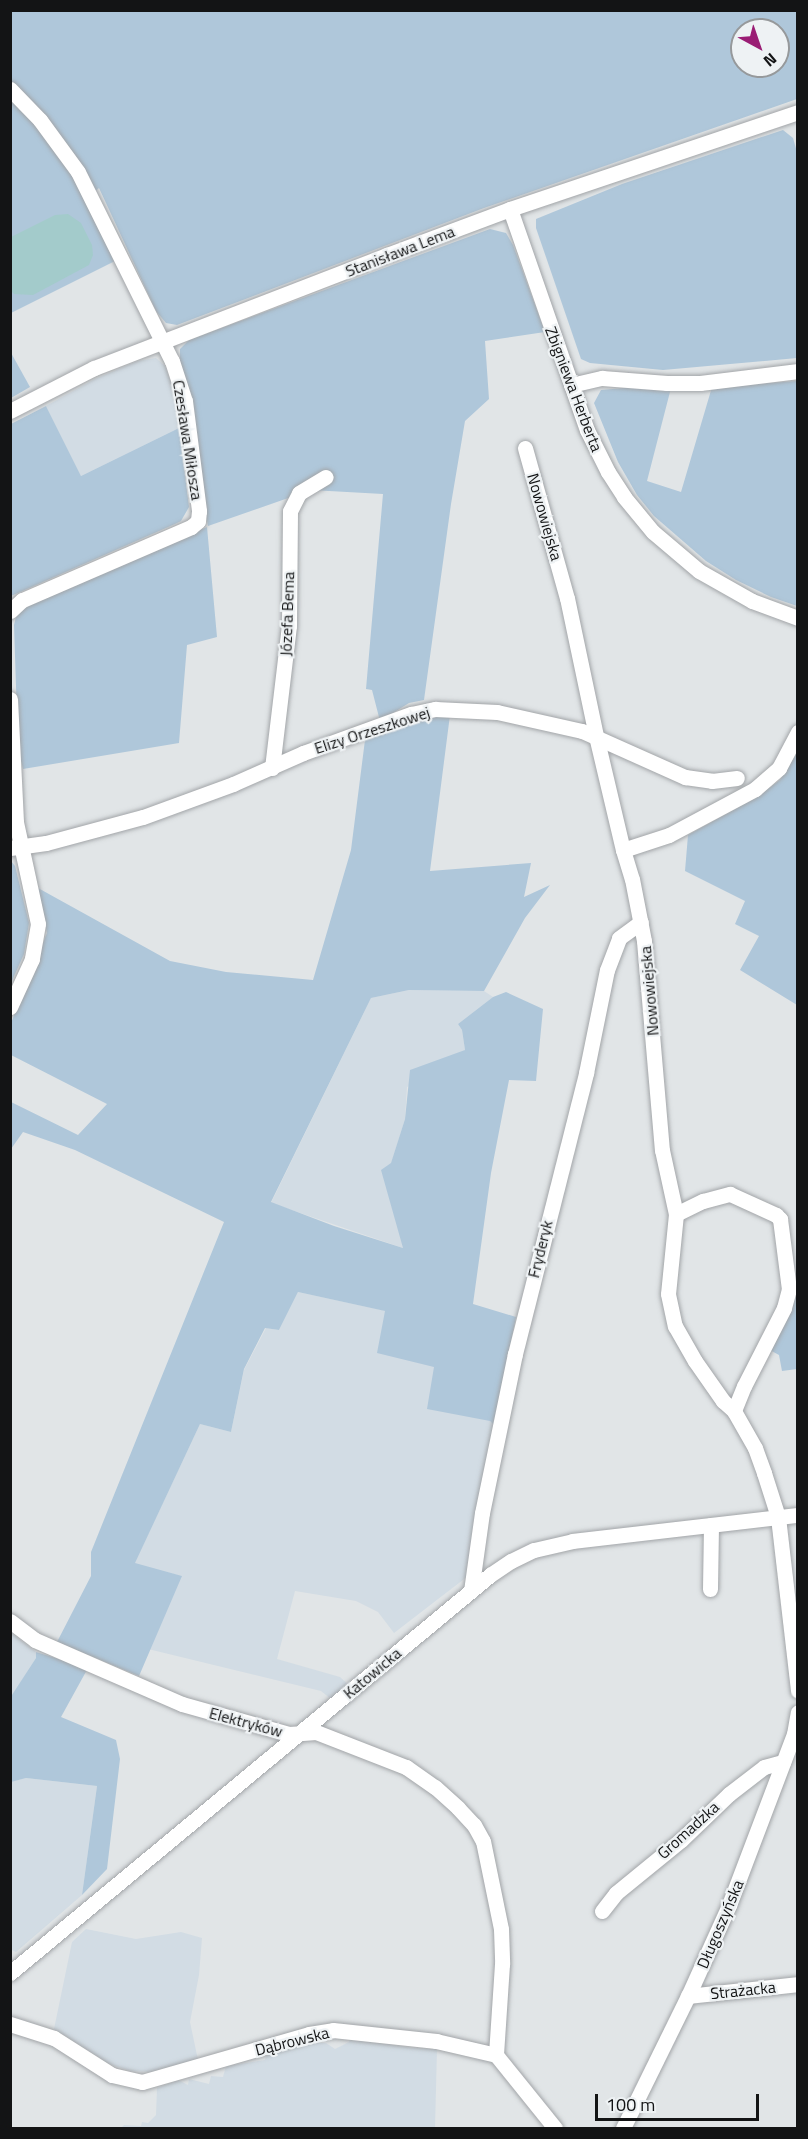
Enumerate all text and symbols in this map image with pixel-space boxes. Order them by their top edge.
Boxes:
north arrow [730,18,790,78]
text: N [758,47,782,73]
street label: Stanisława Lema [343,221,457,281]
street label: Zbigniewa Herberta [541,324,607,454]
street label: Czesława Miłosza [169,379,207,501]
street label: Nowowiejska [523,471,567,563]
street label: Józefa Bema [276,571,298,657]
street label: Elizy Orzeszkowej [312,702,432,758]
street label: Nowowiejska [636,945,662,1037]
street label: Fryderyk [524,1218,556,1280]
street label: Katowicka [339,1643,405,1703]
street label: Elektryków [207,1703,285,1741]
street label: Gromadzka [653,1797,723,1863]
street label: Długoszyńska [693,1877,747,1971]
street label: Strażacka [709,1977,777,2003]
street label: Dąbrowska [253,2023,331,2059]
scale bar [598,2082,762,2120]
text: 100 m [606,2091,655,2118]

